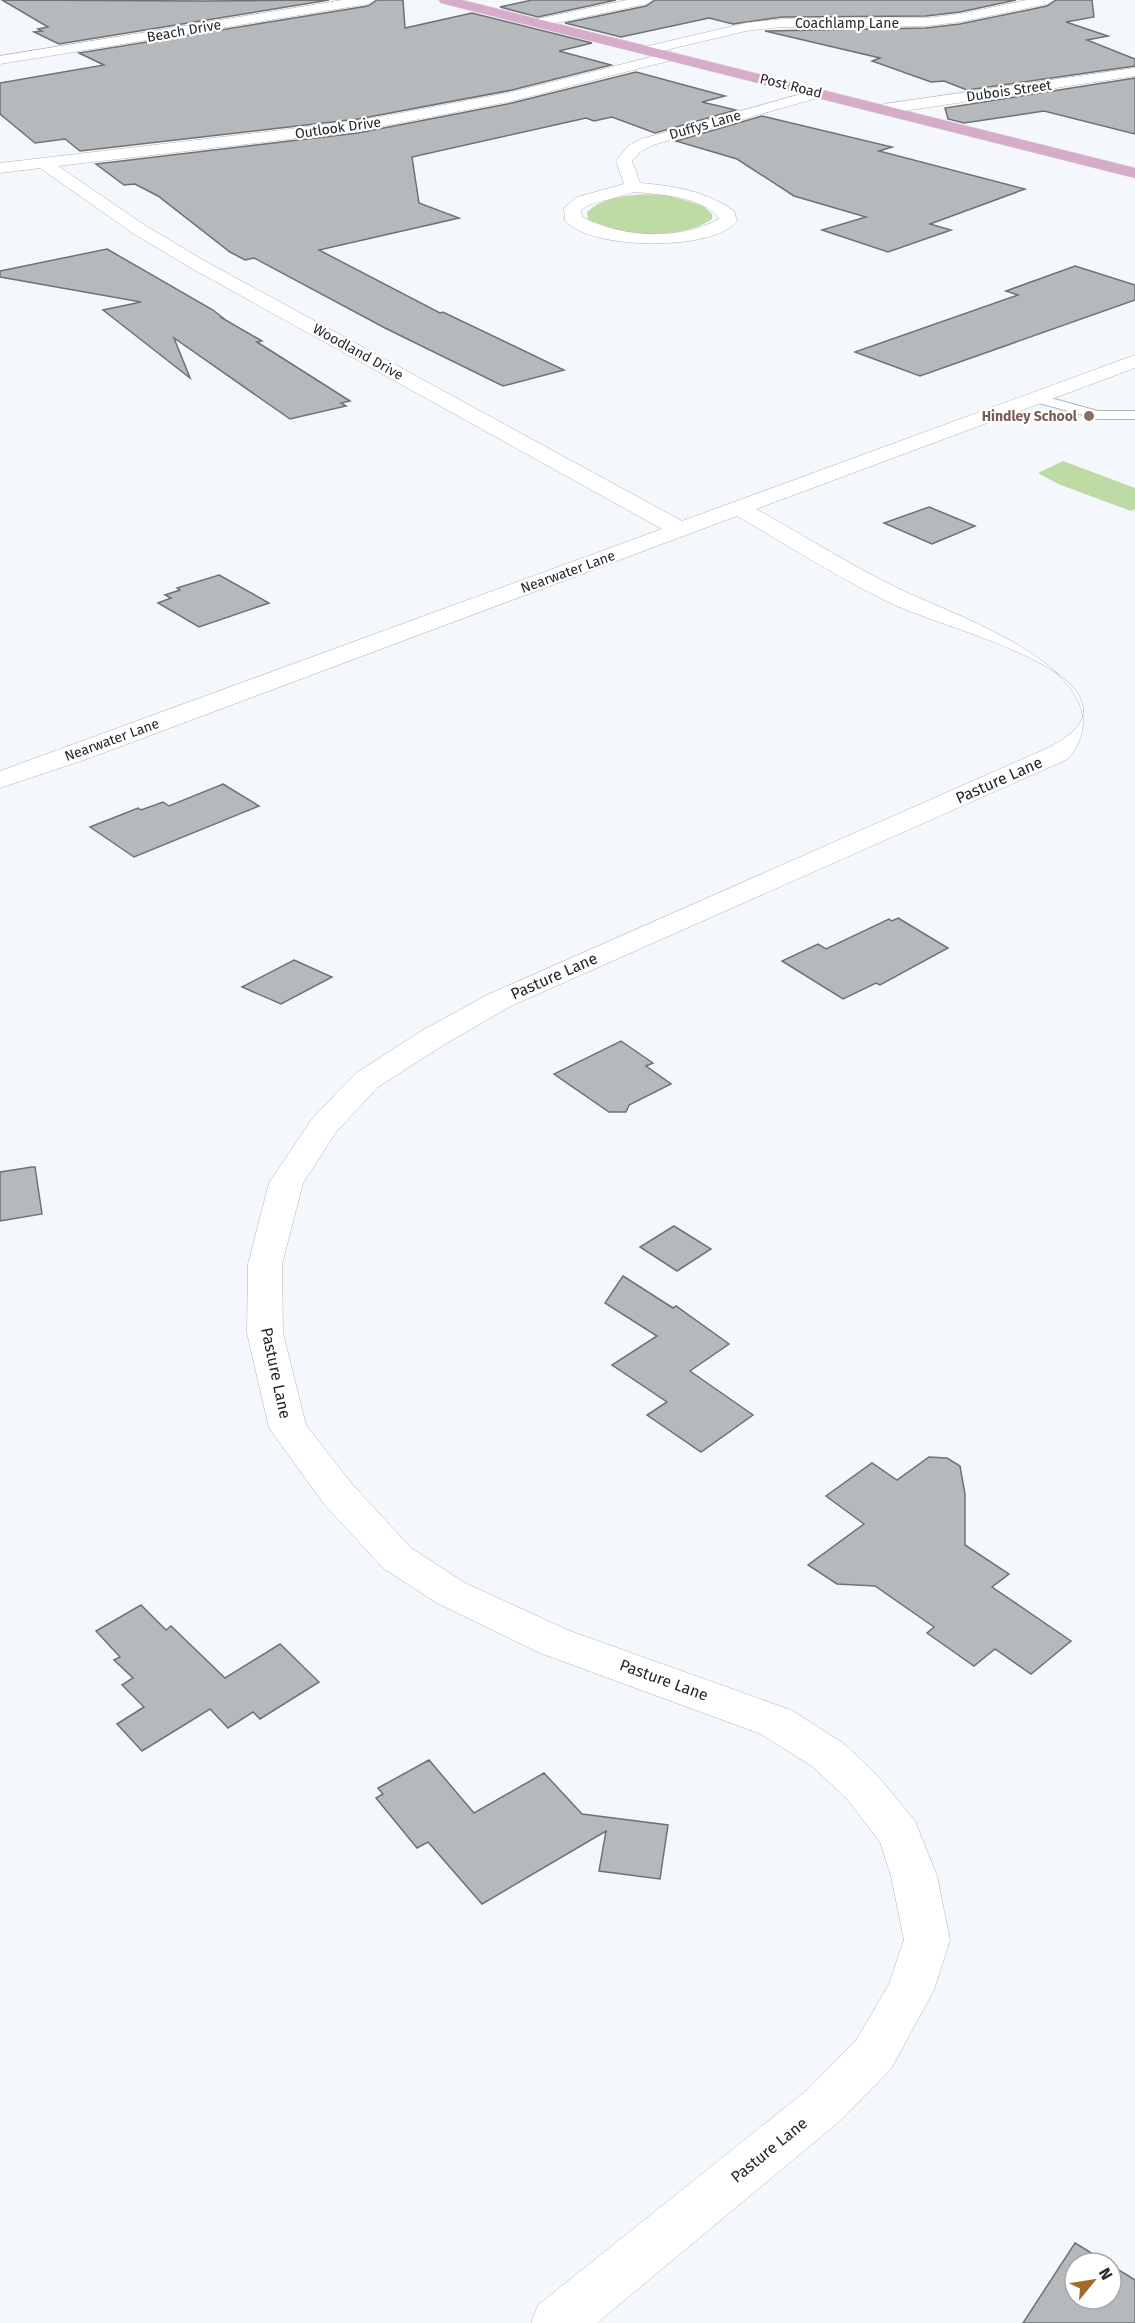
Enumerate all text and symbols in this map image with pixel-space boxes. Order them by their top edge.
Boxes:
street label: Coachlamp Lane [795,15,899,32]
street label: Beach Drive [146,16,222,46]
street label: Post Road [758,70,824,102]
street label: Dubois Street [965,76,1054,105]
street label: Duffys Lane [667,107,743,143]
street label: Outlook Drive [294,114,382,142]
street label: Woodland Drive [310,320,406,384]
place label: Hindley School [982,408,1078,425]
marker: Hindley School [1082,409,1096,423]
street label: Nearwater Lane [518,547,618,597]
street label: Nearwater Lane [62,715,162,765]
street label: Pasture Lane [953,752,1045,808]
street label: Pasture Lane [508,948,600,1004]
street label: Pasture Lane [257,1326,295,1420]
street label: Pasture Lane [617,1655,711,1705]
street label: Pasture Lane [727,2113,811,2187]
north arrow [1063,2251,1123,2311]
text: N [1095,2264,1116,2283]

